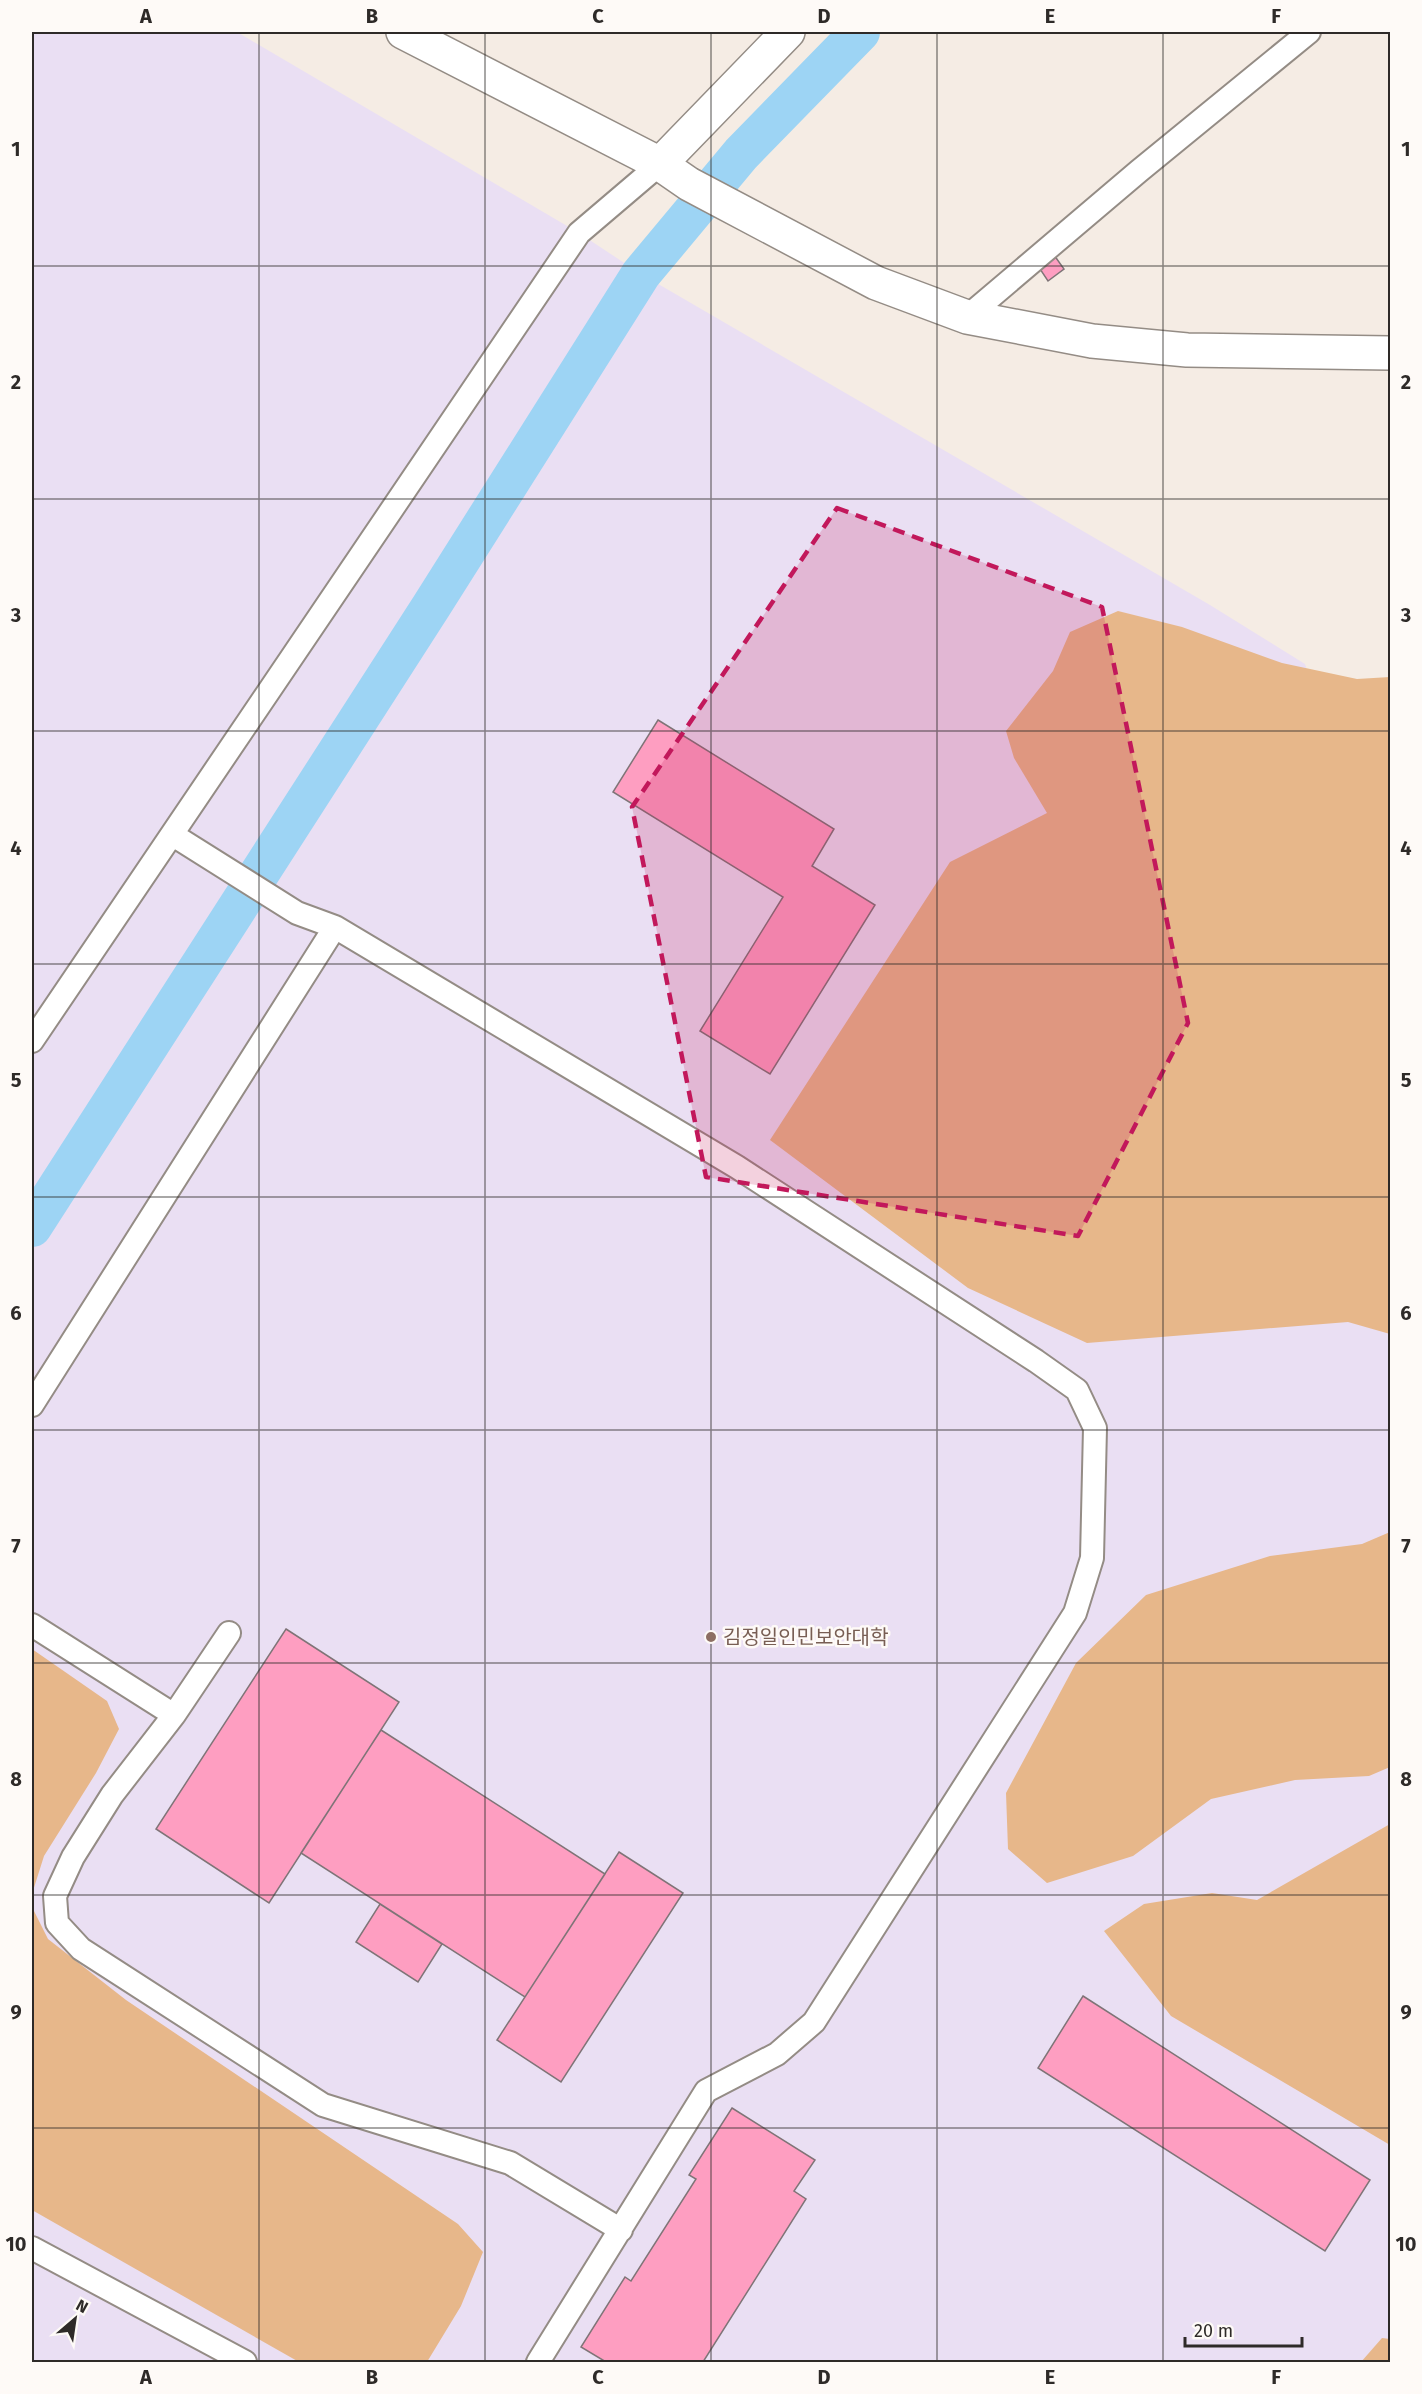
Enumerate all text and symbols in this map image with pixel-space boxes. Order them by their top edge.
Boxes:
text: A [139,4,153,28]
text: B [366,4,378,28]
text: C [592,4,604,28]
text: D [817,4,831,28]
text: E [1045,4,1055,28]
text: F [1271,4,1281,28]
text: 1 [11,137,21,161]
text: 1 [1401,137,1411,161]
text: 2 [11,370,21,394]
text: 2 [1401,370,1411,394]
text: 3 [10,603,21,627]
text: 3 [1400,603,1411,627]
text: 4 [10,836,22,860]
text: 4 [1400,836,1412,860]
text: 5 [11,1068,22,1092]
text: 5 [1401,1068,1412,1092]
text: 6 [10,1301,22,1325]
text: 6 [1400,1301,1412,1325]
text: 7 [11,1534,21,1558]
text: 7 [1401,1534,1411,1558]
place label: 김정일인민보안대학 [723,1625,889,1649]
marker: 김정일인민보안대학 [704,1630,718,1644]
text: 8 [10,1767,22,1791]
text: 8 [1400,1767,1412,1791]
text: 9 [10,2000,22,2024]
text: 9 [1400,2000,1412,2024]
text: 10 [6,2232,26,2256]
text: 10 [1396,2232,1416,2256]
north arrow [45,2289,105,2349]
text: N [73,2295,91,2317]
scale bar [1185,2310,1302,2348]
text: 20 m [1194,2320,1233,2342]
text: A [139,2365,153,2389]
text: B [366,2365,378,2389]
text: C [592,2365,604,2389]
text: D [817,2365,831,2389]
text: E [1045,2365,1055,2389]
text: F [1271,2365,1281,2389]

